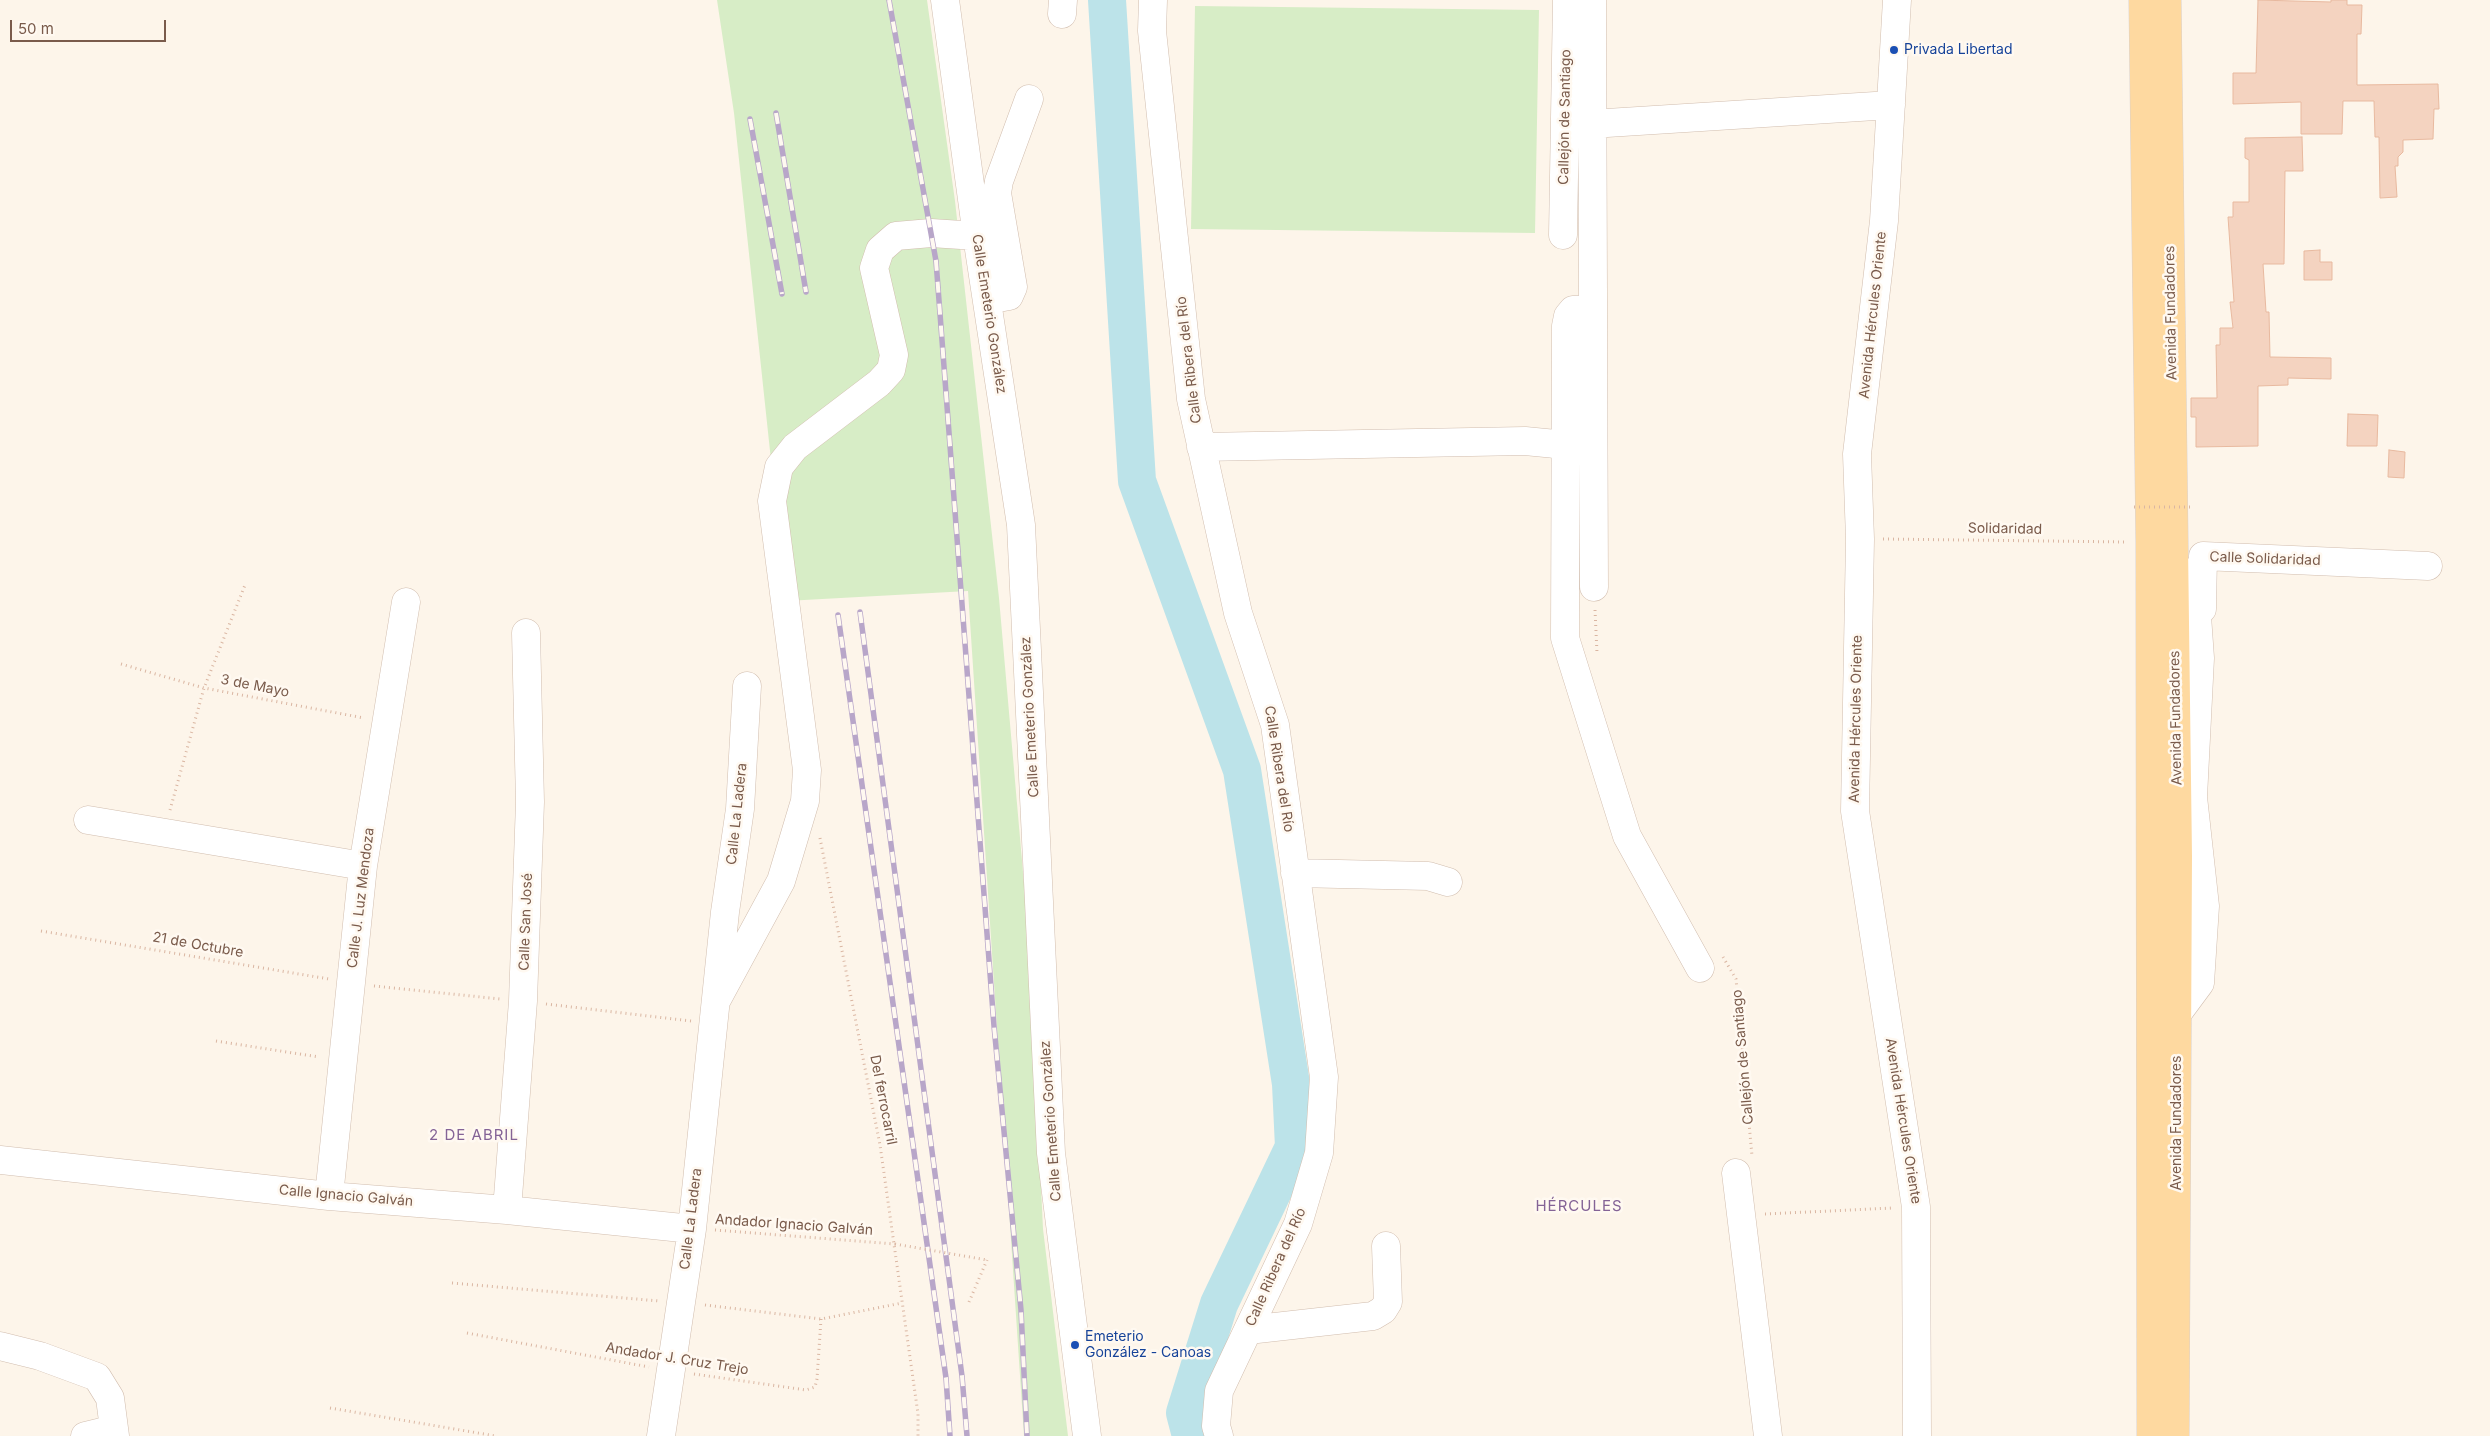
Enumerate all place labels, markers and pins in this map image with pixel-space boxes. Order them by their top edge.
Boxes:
place label: Privada Libertad [1904,42,2012,58]
marker: Privada Libertad [1888,44,1900,56]
place label: Emeterio González - Canoas [1085,1329,1211,1361]
marker: Emeterio González - Canoas [1069,1339,1081,1351]

